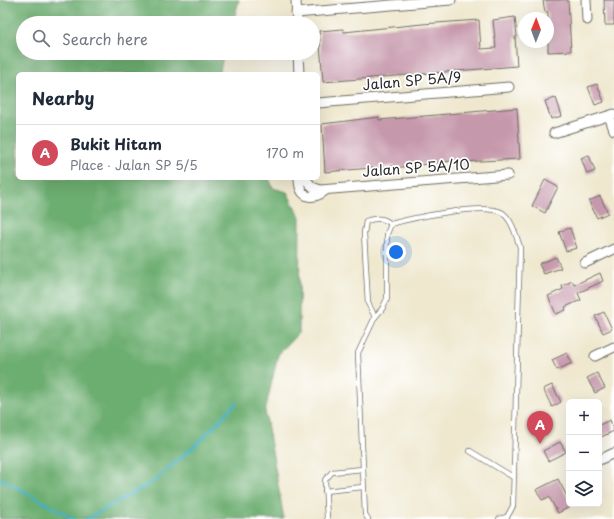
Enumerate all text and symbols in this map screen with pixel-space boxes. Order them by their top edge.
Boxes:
north arrow [518,12,554,48]
search box [16,16,320,60]
icon: search [30,27,52,49]
text: Search here [62,27,148,50]
street label: Jalan SP 5A/9 [362,66,462,95]
text: Nearby [32,85,94,111]
text: Bukit Hitam [70,132,162,155]
text: A [40,143,50,162]
text: 170 m [266,143,304,162]
street label: Jalan SP 5A/10 [362,153,470,182]
text: Place · Jalan SP 5/5 [70,155,198,174]
your location [386,242,406,262]
map controls [566,399,602,507]
button: + [566,399,602,435]
pin: A [527,411,553,444]
button: − [566,435,602,471]
button: layers [566,471,602,507]

